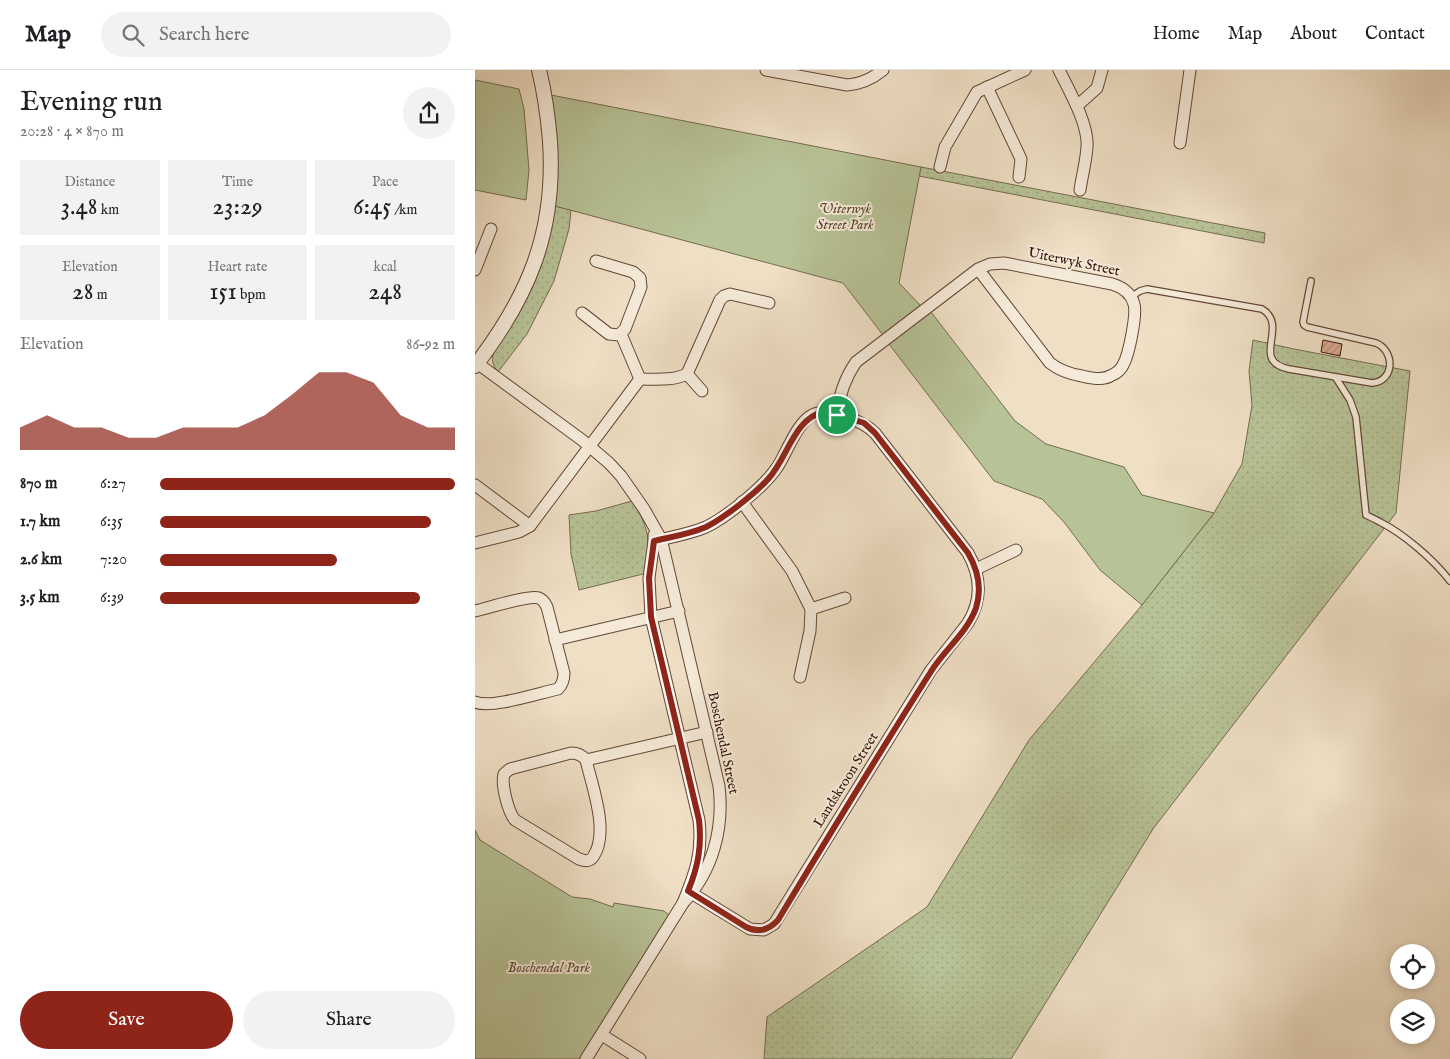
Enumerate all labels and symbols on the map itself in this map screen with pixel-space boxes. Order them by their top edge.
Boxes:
park label: Uiterwyk Street Park [816,200,874,234]
street label: Uiterwyk Street [1027,244,1122,281]
pin [816,394,858,436]
street label: Boschendal Street [703,690,743,796]
street label: Landskroon Street [810,729,883,831]
park label: Boschendal Park [508,959,591,977]

